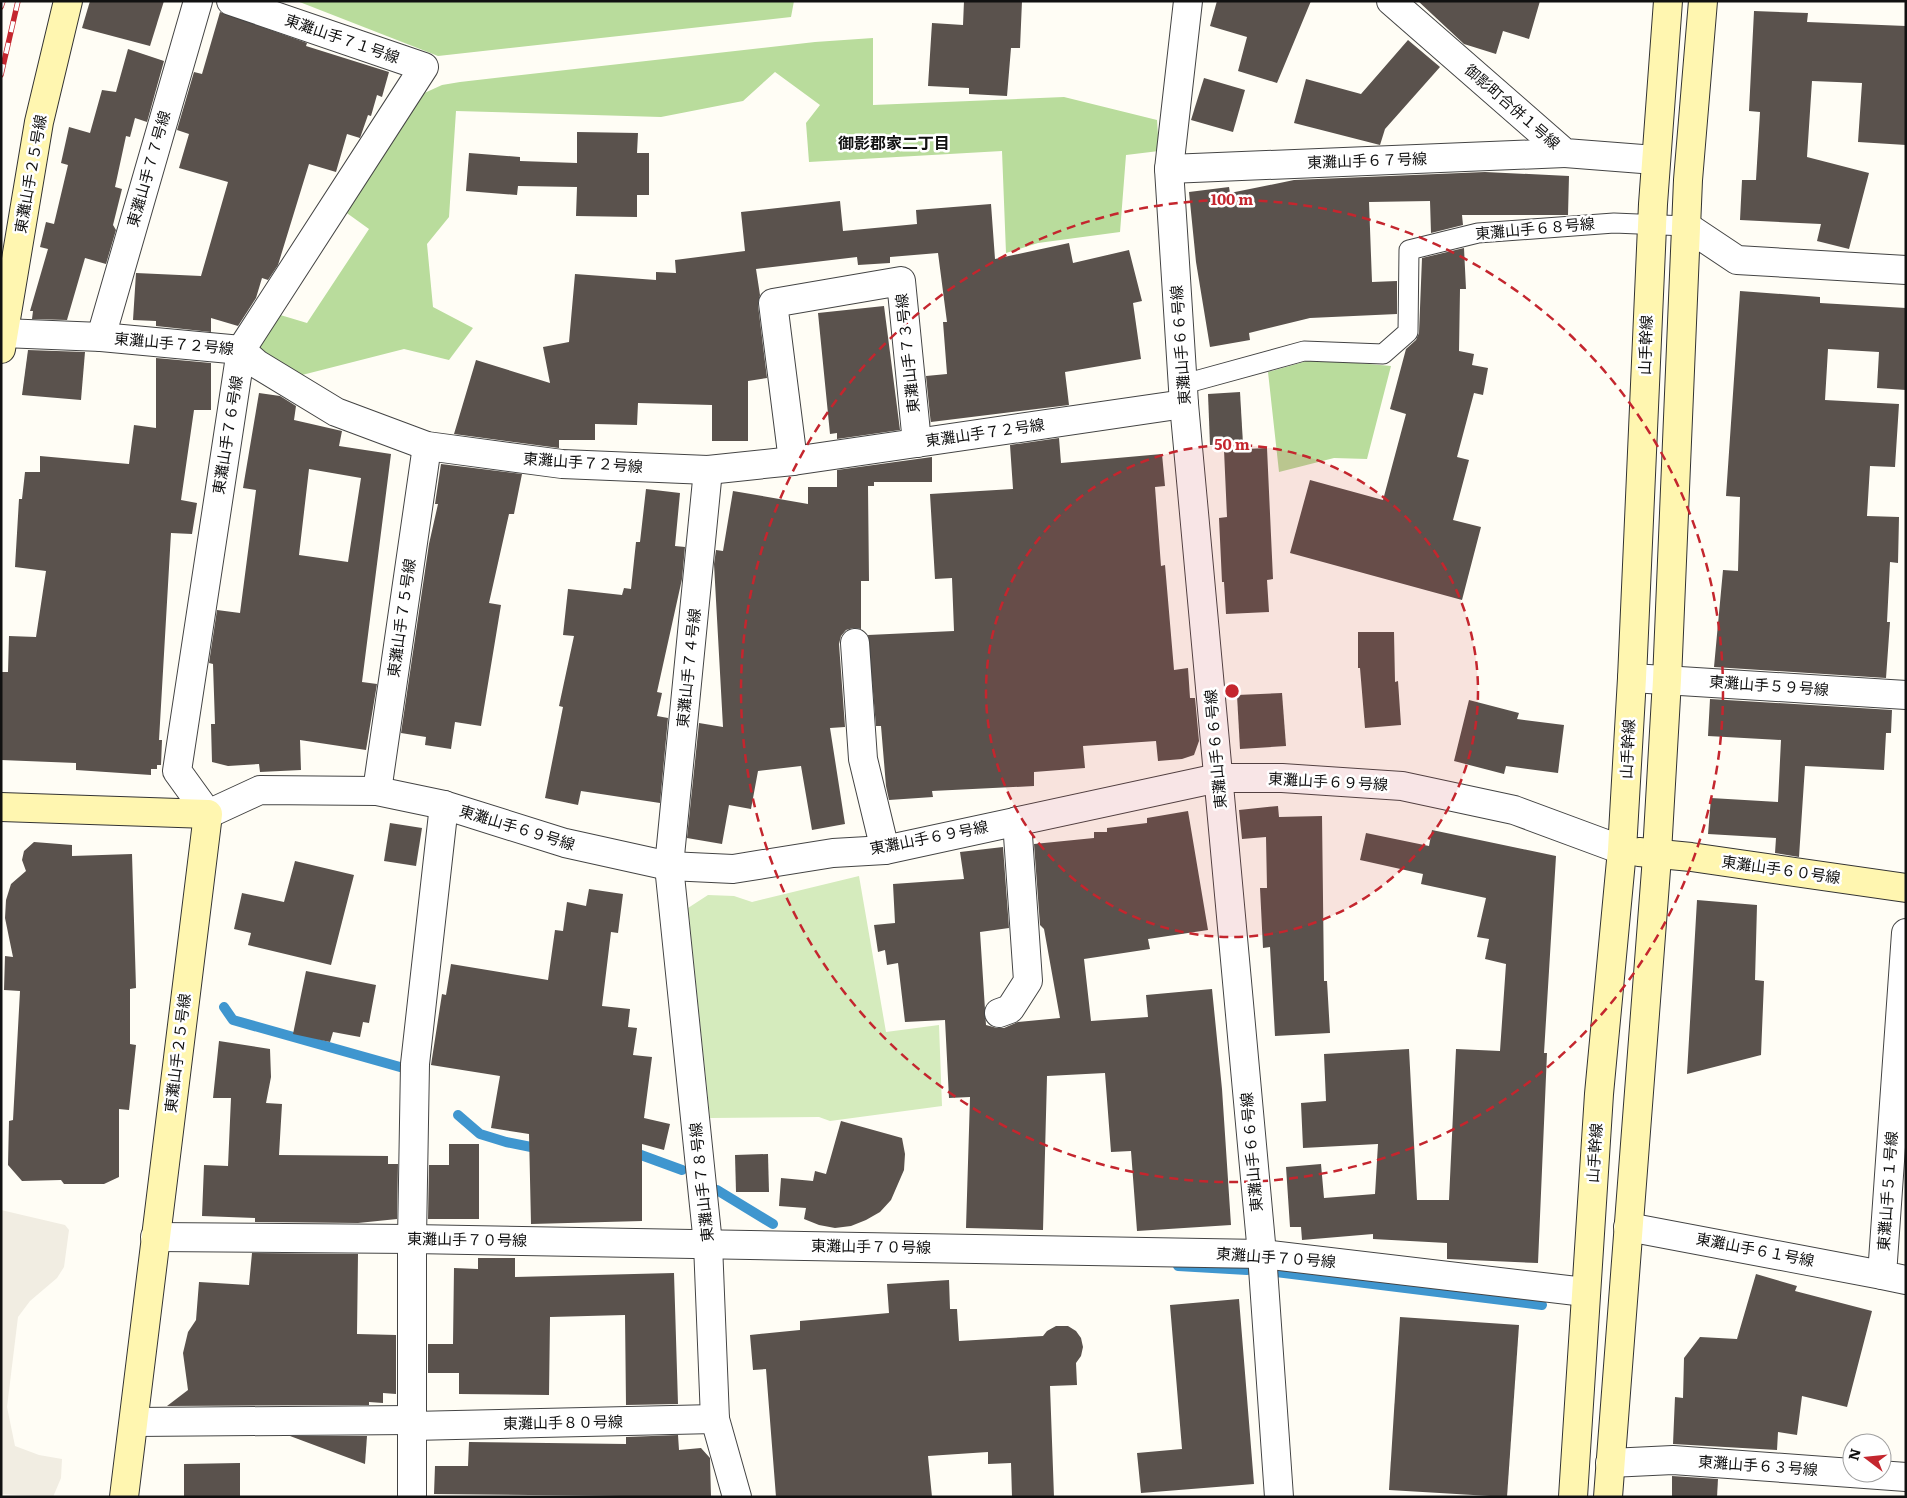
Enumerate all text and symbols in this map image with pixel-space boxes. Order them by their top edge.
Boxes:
street label: 東灘山手７１号線 [282,7,403,68]
street label: 御影町合併１号線 [1460,58,1566,154]
street label: 東灘山手７７号線 [120,108,175,229]
street label: 東灘山手２５号線 [8,113,51,235]
district label: 御影郡家二丁目 [838,130,950,154]
street label: 東灘山手６７号線 [1307,146,1427,173]
text: 100 m [1211,187,1253,210]
street label: 東灘山手６８号線 [1474,211,1596,244]
street label: 東灘山手６６号線 [1164,284,1195,406]
street label: 東灘山手７３号線 [889,292,924,414]
street label: 山手幹線 [1632,315,1657,375]
street label: 東灘山手７２号線 [113,326,235,359]
street label: 東灘山手７６号線 [206,374,247,496]
street label: 東灘山手７２号線 [924,412,1046,451]
text: 50 m [1214,432,1250,455]
street label: 東灘山手７２号線 [522,446,644,477]
street label: 東灘山手７５号線 [381,557,420,679]
street label: 東灘山手７４号線 [670,607,705,729]
street label: 東灘山手５９号線 [1708,669,1830,700]
centre of rings [1223,682,1241,700]
street label: 東灘山手６６号線 [1198,688,1231,810]
street label: 山手幹線 [1613,718,1640,779]
street label: 東灘山手６９号線 [1268,766,1389,795]
street label: 東灘山手６９号線 [457,798,578,855]
street label: 東灘山手６９号線 [868,814,990,859]
street label: 東灘山手６０号線 [1720,849,1842,888]
street label: 東灘山手２５号線 [158,992,195,1114]
street label: 東灘山手６６号線 [1234,1091,1267,1213]
street label: 東灘山手７８号線 [683,1121,718,1243]
street label: 山手幹線 [1580,1122,1607,1184]
street label: 東灘山手５１号線 [1871,1130,1902,1252]
street label: 東灘山手７０号線 [407,1226,527,1251]
street label: 東灘山手６１号線 [1694,1226,1816,1271]
street label: 東灘山手７０号線 [811,1233,931,1258]
street label: 東灘山手７０号線 [1215,1241,1337,1272]
street label: 東灘山手８０号線 [503,1409,623,1434]
north arrow [1842,1433,1892,1483]
text: N [1842,1445,1865,1463]
street label: 東灘山手６３号線 [1697,1449,1819,1480]

